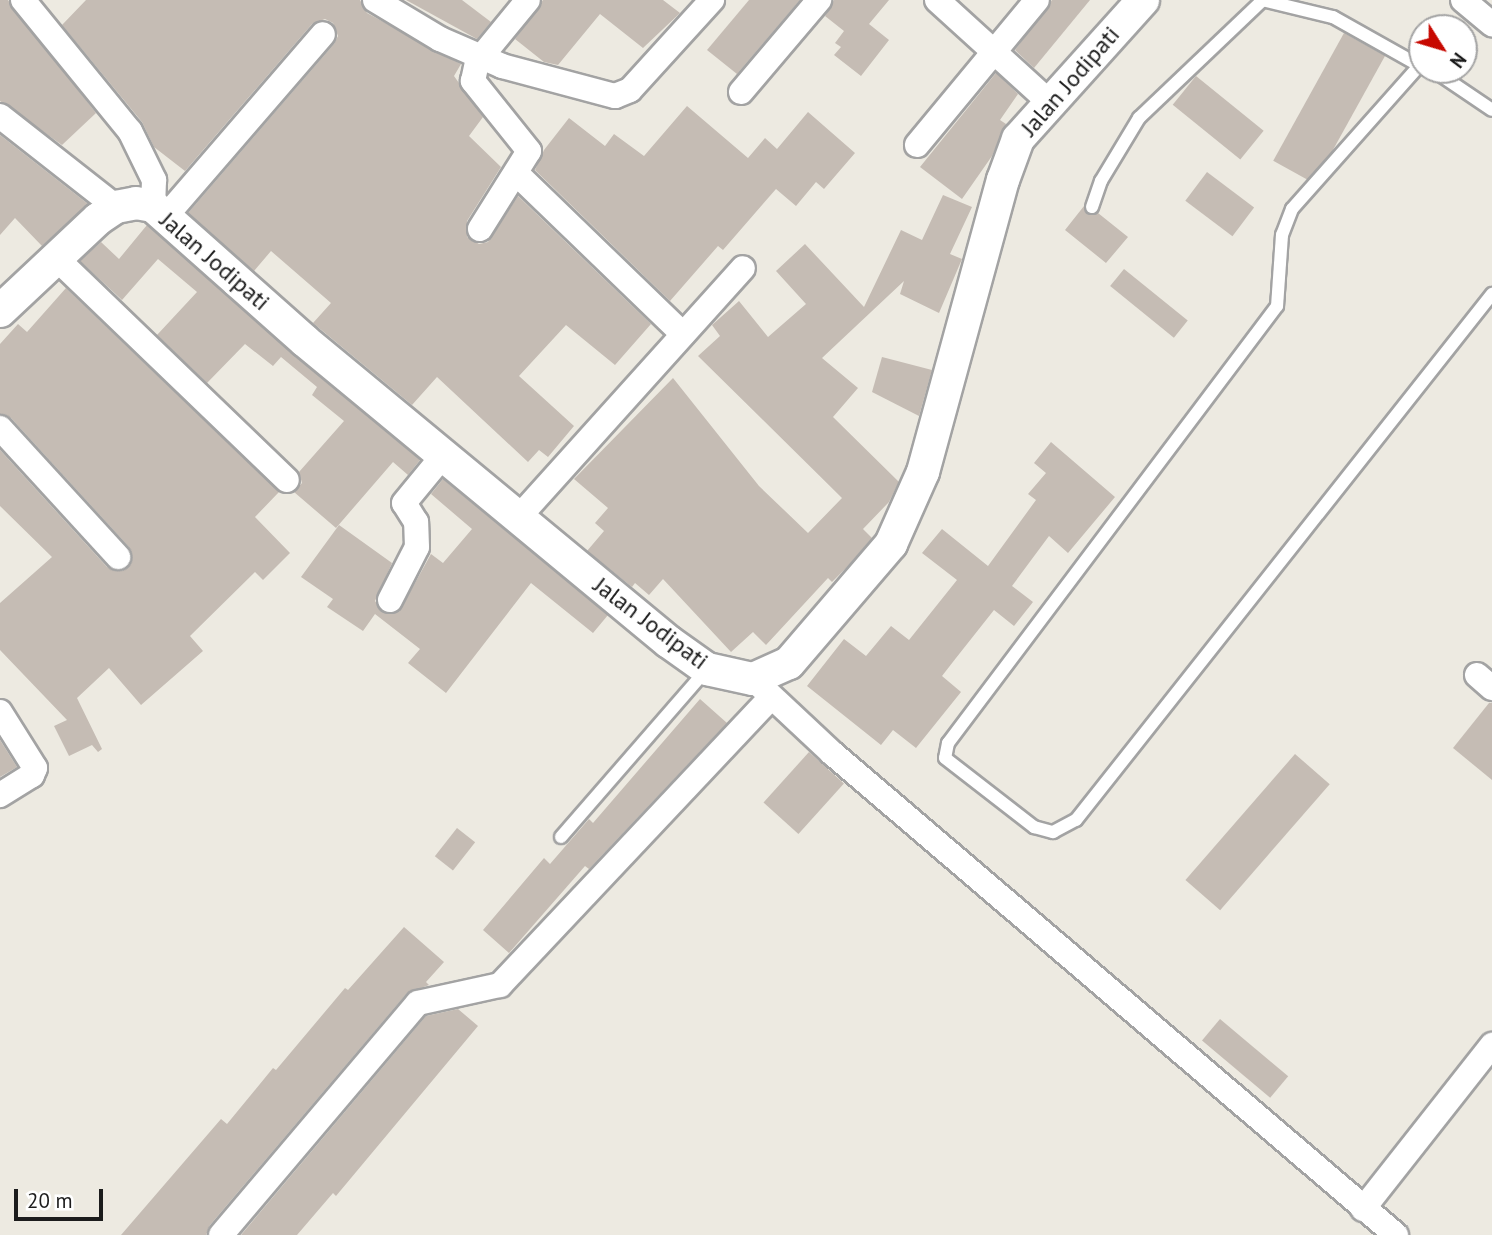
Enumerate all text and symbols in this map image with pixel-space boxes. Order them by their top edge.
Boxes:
north arrow [1408,14,1478,84]
street label: Jalan Jodipati [1015,20,1125,142]
text: N [1445,48,1472,73]
street label: Jalan Jodipati [154,206,276,316]
street label: Jalan Jodipati [588,571,714,675]
scale bar [18,1176,107,1220]
text: 20 m [27,1187,73,1214]

